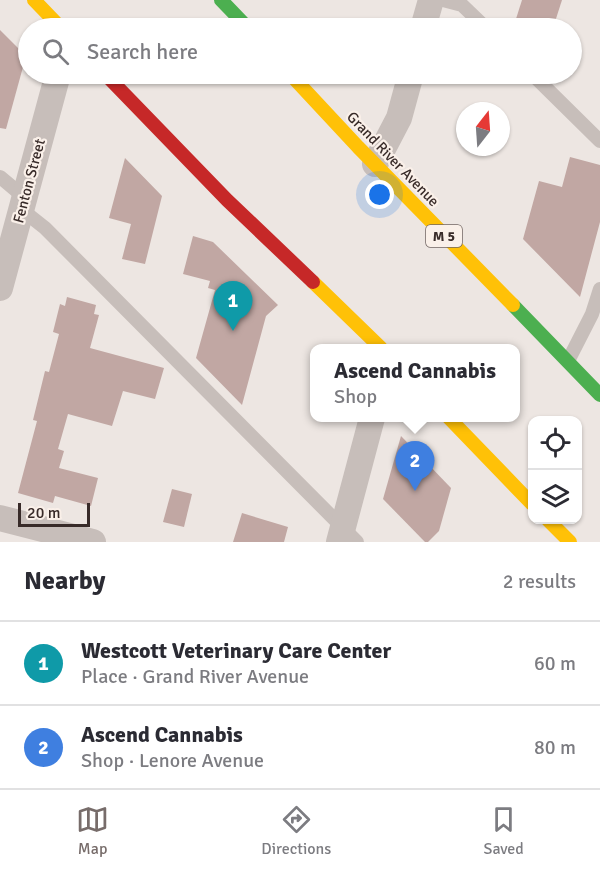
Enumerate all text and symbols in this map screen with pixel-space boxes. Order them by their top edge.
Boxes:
search box [18,18,582,84]
icon: search [39,35,72,68]
text: Search here [87,38,198,65]
north arrow [456,102,510,156]
street label: Grand River Avenue [343,108,443,210]
street label: Fenton Street [9,137,49,225]
your location [365,180,394,209]
road number: M 5 [426,225,462,247]
pin: 1 [214,282,252,331]
popup [310,344,520,422]
text: Ascend Cannabis [334,357,496,384]
text: Shop [334,384,377,409]
map controls [528,416,582,524]
button: locate [528,416,582,470]
pin: 2 [396,442,434,491]
button: layers [528,470,582,524]
scale bar [18,500,90,528]
text: 20 m [27,503,61,523]
text: Nearby [24,565,105,597]
text: 2 results [503,569,576,594]
text: Westcott Veterinary Care Center [81,637,391,664]
text: 1 [38,651,49,676]
text: 60 m [534,651,576,676]
text: Place · Grand River Avenue [81,664,309,689]
text: Ascend Cannabis [81,721,243,748]
text: 2 [38,735,49,760]
text: 80 m [534,735,576,760]
text: Shop · Lenore Avenue [81,748,264,773]
tab: Map [76,803,109,859]
tab: Directions [261,803,331,859]
tab: Saved [484,803,524,859]

